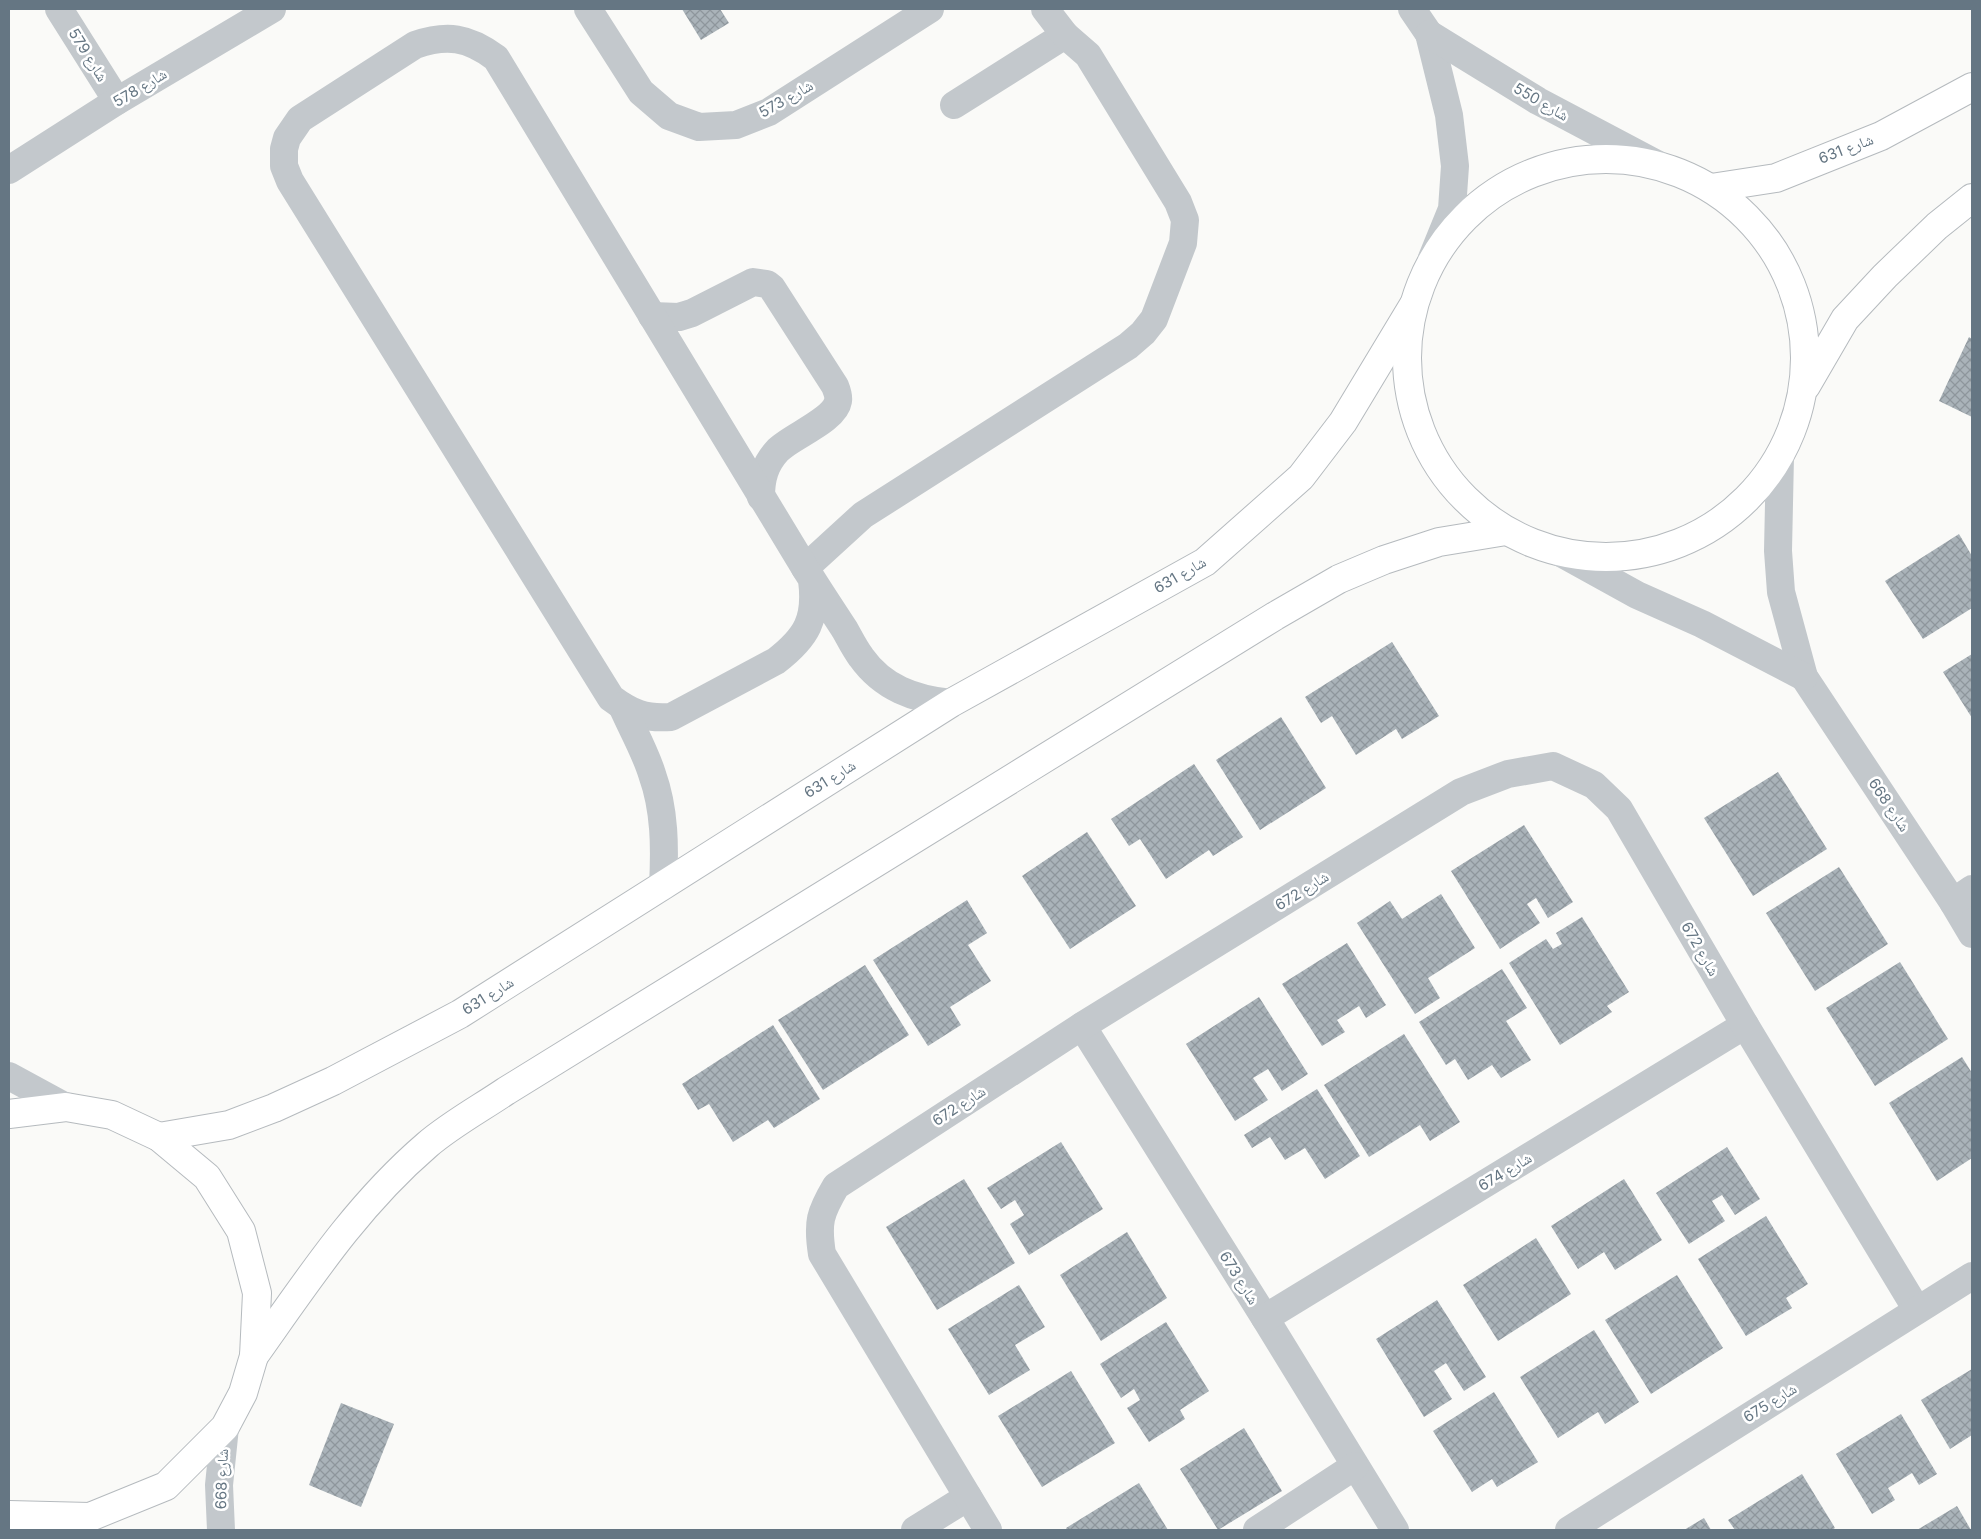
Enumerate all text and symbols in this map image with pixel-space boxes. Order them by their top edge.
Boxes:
street label: شارع 579 [64,24,112,86]
street label: شارع 578 [109,64,171,112]
street label: شارع 573 [755,75,817,123]
street label: شارع 550 [1510,78,1572,126]
street label: شارع 631 [1816,129,1877,169]
street label: شارع 631 [1150,552,1210,598]
street label: شارع 631 [800,755,860,803]
street label: شارع 668 [1864,774,1914,836]
street label: شارع 672 [1271,867,1333,915]
street label: شارع 672 [1676,918,1724,980]
street label: شارع 631 [458,972,518,1020]
street label: شارع 672 [929,1081,990,1131]
street label: شارع 674 [1474,1148,1536,1196]
street label: شارع 673 [1215,1247,1263,1309]
street label: شارع 675 [1739,1379,1801,1427]
street label: شارع 668 [211,1448,233,1510]

